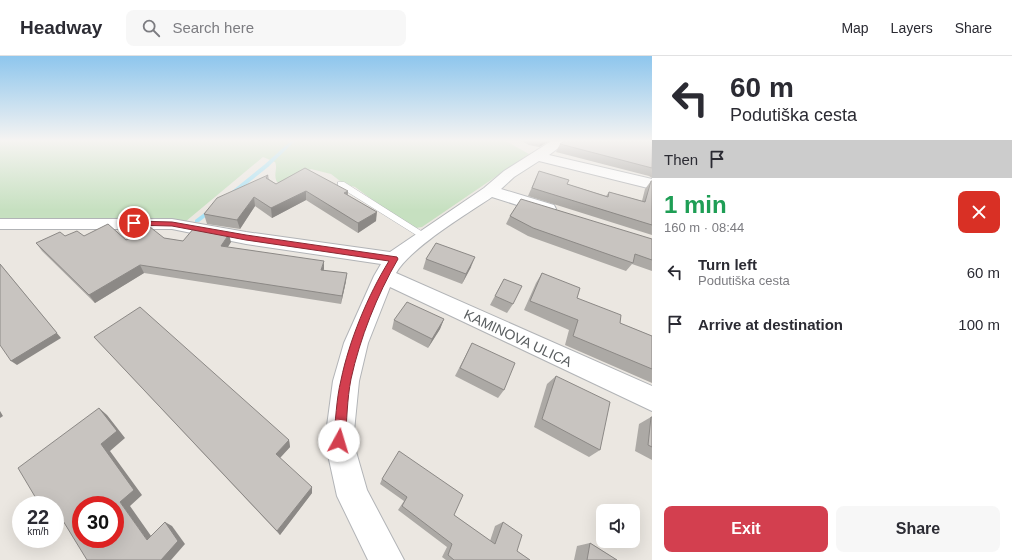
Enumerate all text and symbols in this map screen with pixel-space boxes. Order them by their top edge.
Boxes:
search box [126,10,406,46]
text: Headway [20,17,102,38]
icon: search [140,17,162,39]
text: Search here [172,19,254,36]
text: Map [841,20,869,36]
text: Layers [891,20,933,36]
text: Share [955,20,992,36]
icon: left [664,72,716,124]
text: 60 m [730,72,794,103]
text: Podutiška cesta [730,105,857,125]
icon: arrive [706,148,728,170]
text: Then [664,151,698,168]
text: 1 min [664,191,727,218]
button: close [958,191,1000,233]
pin [117,206,151,240]
icon: arrive [123,212,145,234]
text: 160 m · 08:44 [664,220,744,235]
text: Turn left [698,256,757,273]
icon: left [664,261,686,283]
text: 60 m [967,264,1000,281]
text: Podutiška cesta [698,273,790,288]
street label: KAMINOVA ULICA [462,306,575,370]
icon: arrive [664,313,686,335]
text: Arrive at destination [698,316,843,333]
text: 100 m [958,316,1000,333]
position arrow [318,420,360,462]
speed limit sign: 30 [72,496,124,548]
map controls [596,504,640,548]
button: sound [596,504,640,548]
text: 22 [27,506,49,528]
button: Exit [664,506,828,552]
button: Share [836,506,1000,552]
text: km/h [27,526,49,537]

